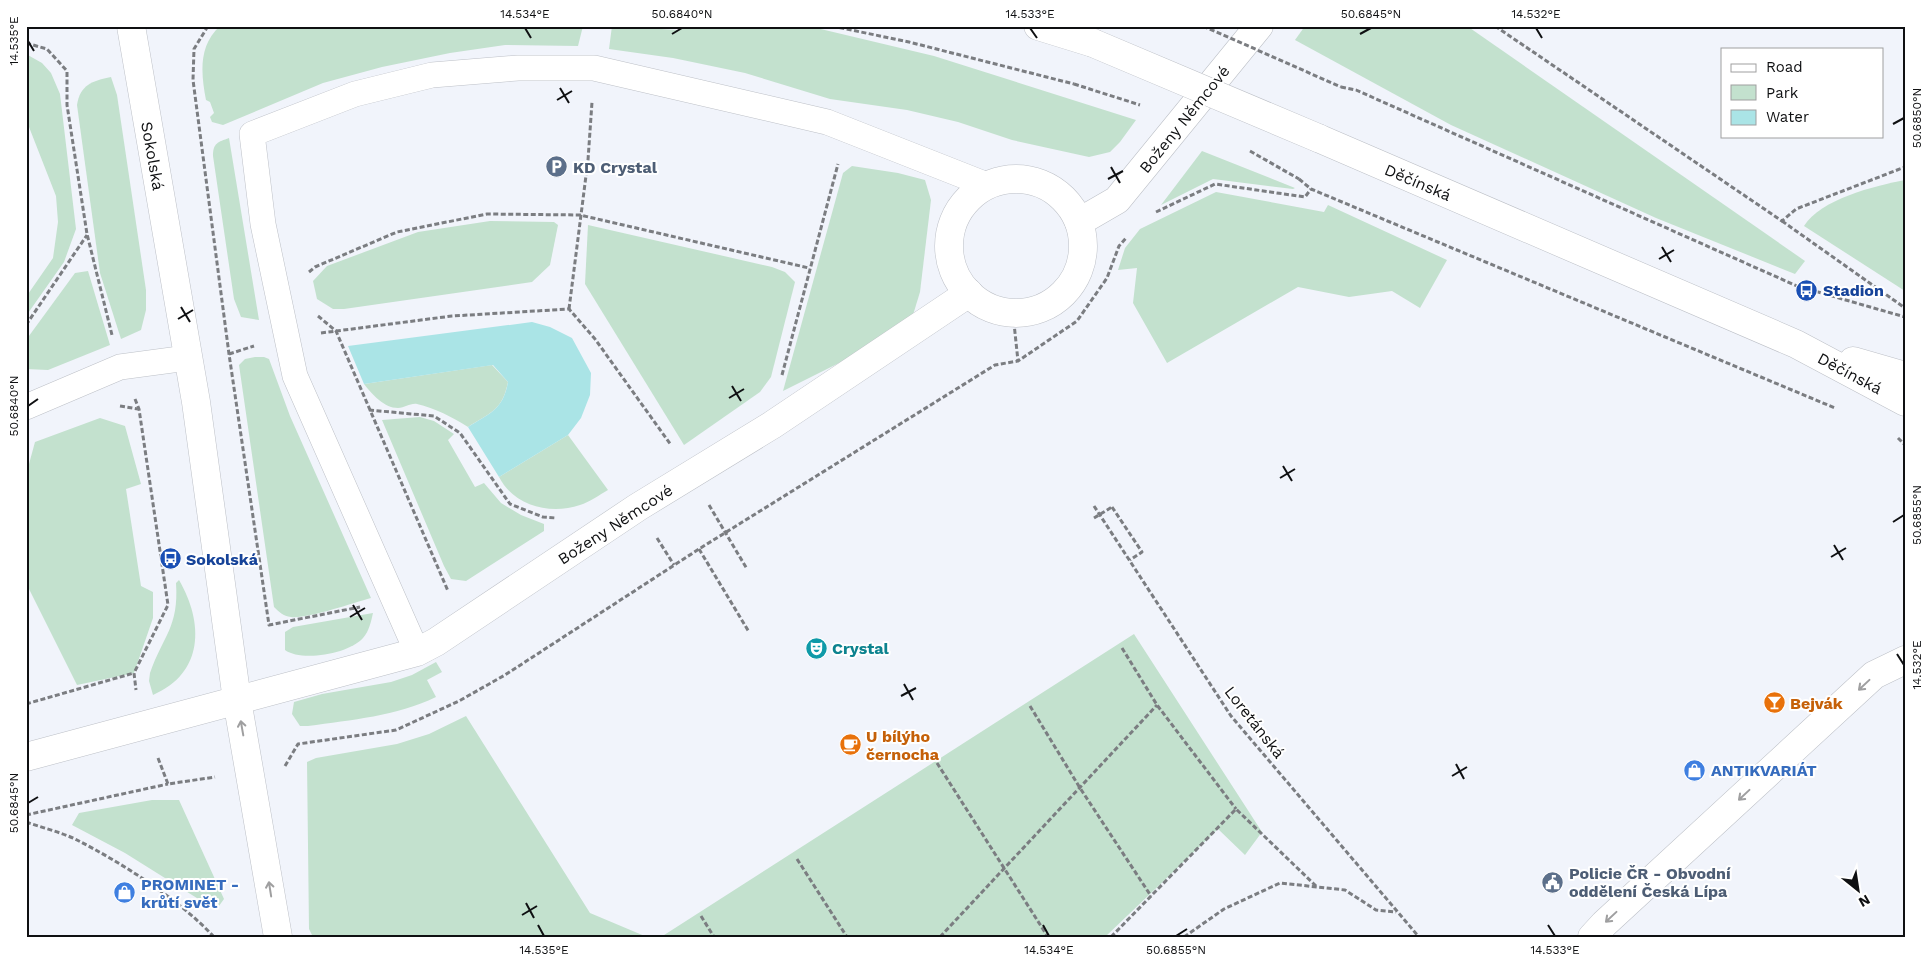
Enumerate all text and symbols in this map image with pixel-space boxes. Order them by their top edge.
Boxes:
text: 14.534°E [500,7,550,21]
text: 50.6840°N [652,7,713,21]
text: 14.533°E [1005,7,1055,21]
text: 50.6845°N [1341,7,1401,21]
text: 14.532°E [1511,7,1561,21]
text: 14.535°E [7,16,21,66]
legend [1721,48,1884,138]
text: Road [1766,58,1803,76]
street label: Boženy Němcové [1135,62,1234,177]
text: Park [1766,84,1799,102]
text: 50.6850°N [1910,88,1924,148]
text: Water [1766,108,1809,126]
street label: Sokolská [137,120,168,192]
parking icon: KD Crystal [545,155,569,179]
place label: KD Crystal [573,158,658,177]
street label: Děčínská [1382,160,1454,205]
bus stop icon: Stadion [1795,278,1819,302]
place label: Stadion [1823,281,1884,300]
street label: Děčínská [1814,349,1885,398]
text: 50.6840°N [7,376,21,437]
street label: Boženy Němcové [554,480,676,569]
text: 50.6855°N [1910,485,1924,545]
bus stop icon: Sokolská [158,547,182,571]
place label: Sokolská [186,550,259,569]
theatre icon: Crystal [804,636,828,660]
place label: Crystal [832,639,890,658]
text: 14.532°E [1910,640,1924,690]
one-way arrow [1857,679,1870,691]
street label: Loretánská [1221,682,1289,762]
bar icon: Bejvák [1762,691,1786,715]
place label: Bejvák [1790,694,1843,713]
one-way arrow [237,721,247,737]
place label: U bílýho černocha [866,727,940,764]
cafe icon: U bílýho černocha [838,733,862,757]
shop icon: ANTIKVARIÁT [1683,758,1707,782]
place label: ANTIKVARIÁT [1711,761,1817,780]
text: 50.6845°N [7,773,21,833]
one-way arrow [1738,789,1750,801]
place label: Policie ČR - Obvodní oddělení Česká Lípa [1569,864,1731,901]
north arrow [1834,866,1884,916]
public building icon: Policie ČR - Obvodní oddělení Česká Lípa [1541,870,1565,894]
place label: PROMINET - krůtí svět [141,875,239,912]
shop icon: PROMINET - krůtí svět [113,881,137,905]
one-way arrow [264,881,274,897]
text: N [1856,892,1873,911]
one-way arrow [1605,911,1618,923]
text: 14.535°E [519,943,569,957]
text: 14.534°E [1024,943,1074,957]
text: 50.6855°N [1146,943,1206,957]
text: 14.533°E [1530,943,1580,957]

